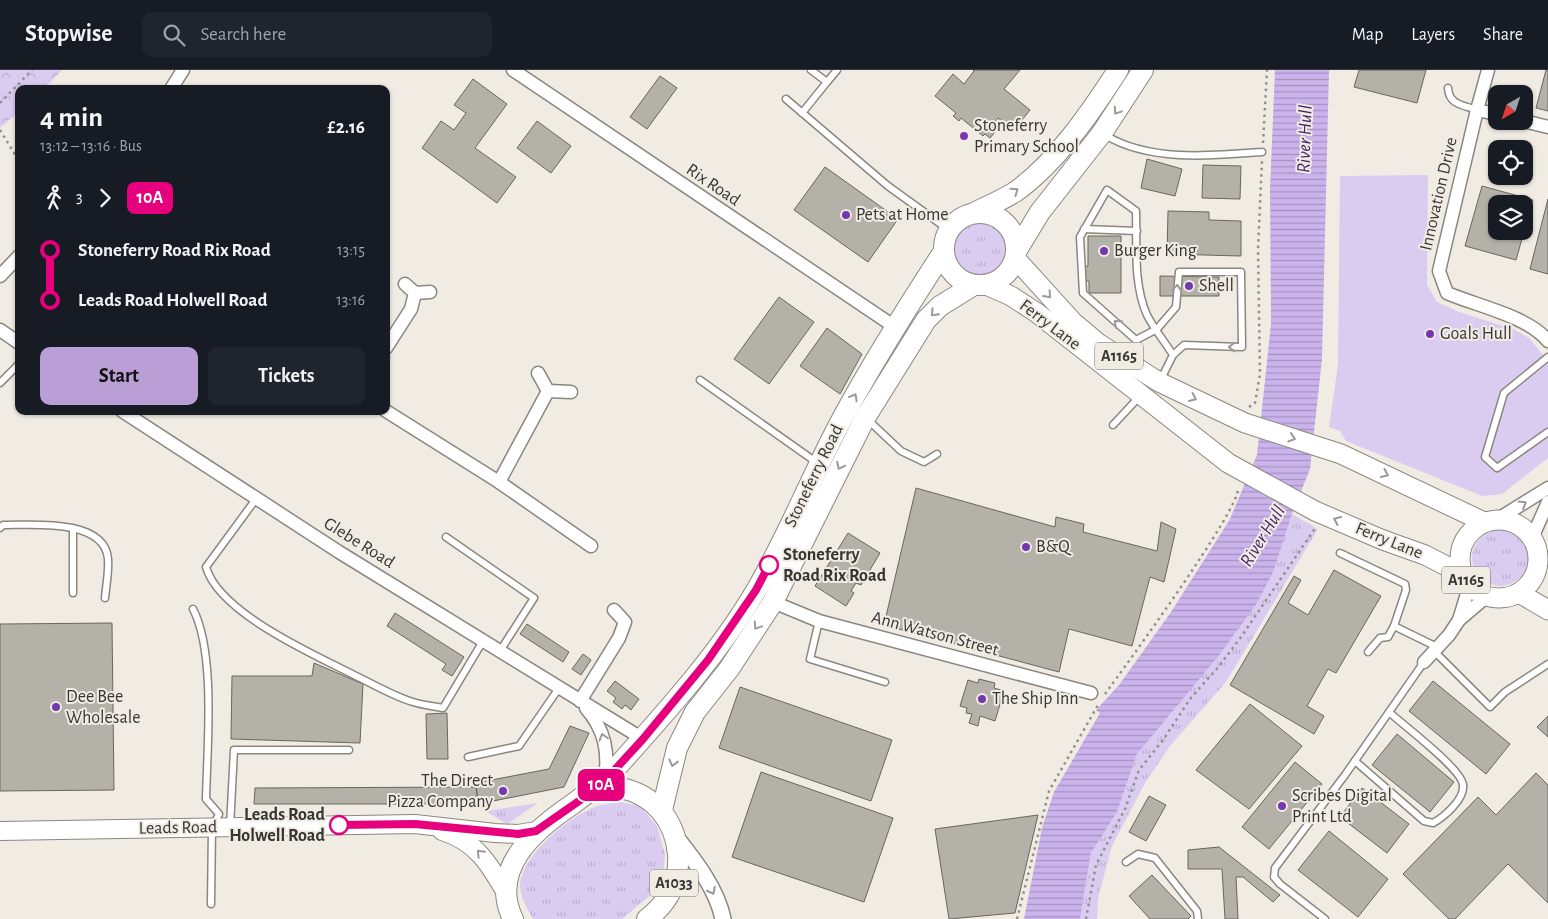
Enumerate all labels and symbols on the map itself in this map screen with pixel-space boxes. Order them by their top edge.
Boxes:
north arrow [1488,85,1532,130]
water label: River Hull [1294,104,1316,173]
one-way arrow [1114,105,1123,115]
place label: Stoneferry Primary School [974,117,1079,156]
marker: Stoneferry Primary School [958,130,970,142]
street label: Innovation Drive [1417,136,1461,252]
street label: Rix Road [683,160,743,210]
one-way arrow [1009,188,1019,197]
place label: Pets at Home [856,206,949,224]
marker: Pets at Home [840,209,852,221]
place label: Burger King [1114,242,1197,260]
marker: Burger King [1098,245,1110,257]
place label: Shell [1199,277,1234,295]
marker: Shell [1183,280,1195,292]
one-way arrow [1172,283,1183,291]
one-way arrow [1042,289,1051,298]
street label: Ferry Lane [1016,296,1084,354]
one-way arrow [931,307,940,316]
one-way arrow [1113,319,1122,328]
place label: Goals Hull [1440,325,1512,343]
marker: Goals Hull [1424,328,1436,340]
road number: A1165 [1095,342,1143,370]
one-way arrow [1228,342,1236,352]
one-way arrow [1188,392,1197,403]
one-way arrow [848,394,858,403]
street label: Stoneferry Road [781,422,847,530]
one-way arrow [1287,432,1295,442]
one-way arrow [836,461,847,470]
one-way arrow [1380,468,1389,479]
one-way arrow [1518,500,1527,510]
water label: River Hull [1237,502,1289,570]
street label: Glebe Road [320,514,398,572]
one-way arrow [1333,516,1342,527]
street label: Ferry Lane [1353,519,1425,563]
place label: B&Q [1036,538,1072,556]
marker: B&Q [1020,541,1032,553]
place label: Stoneferry Road Rix Road [783,546,887,585]
marker: Stoneferry Road Rix Road [759,555,779,575]
road number: A1165 [1442,566,1490,594]
street label: Ann Watson Street [870,608,1001,660]
one-way arrow [754,620,763,629]
place label: Dee Bee Wholesale [66,688,141,727]
place label: The Ship Inn [992,690,1078,708]
marker: The Ship Inn [976,693,988,705]
marker: Dee Bee Wholesale [50,701,62,713]
one-way arrow [598,733,608,742]
one-way arrow [668,759,679,768]
line badge: 10A [572,769,630,801]
place label: The Direct Pizza Company [387,772,493,811]
marker: The Direct Pizza Company [497,785,509,797]
place label: Scribes Digital Print Ltd [1292,787,1392,826]
marker: Scribes Digital Print Ltd [1276,800,1288,812]
place label: Leads Road Holwell Road [229,806,326,845]
marker: Leads Road Holwell Road [329,815,349,835]
street label: Leads Road [139,818,217,838]
one-way arrow [477,850,486,859]
road number: A1033 [650,870,698,896]
one-way arrow [706,886,716,895]

